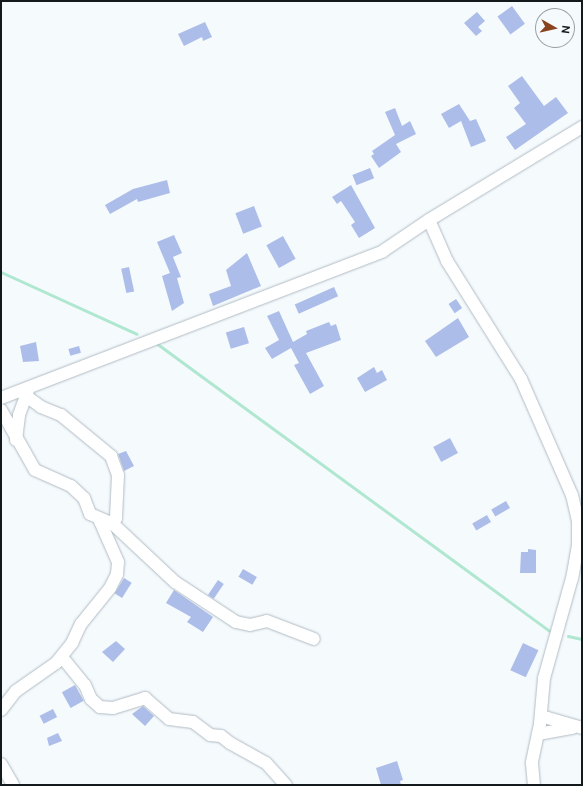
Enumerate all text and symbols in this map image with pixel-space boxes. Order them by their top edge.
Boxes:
north arrow [535,8,575,48]
text: N [558,25,573,34]

